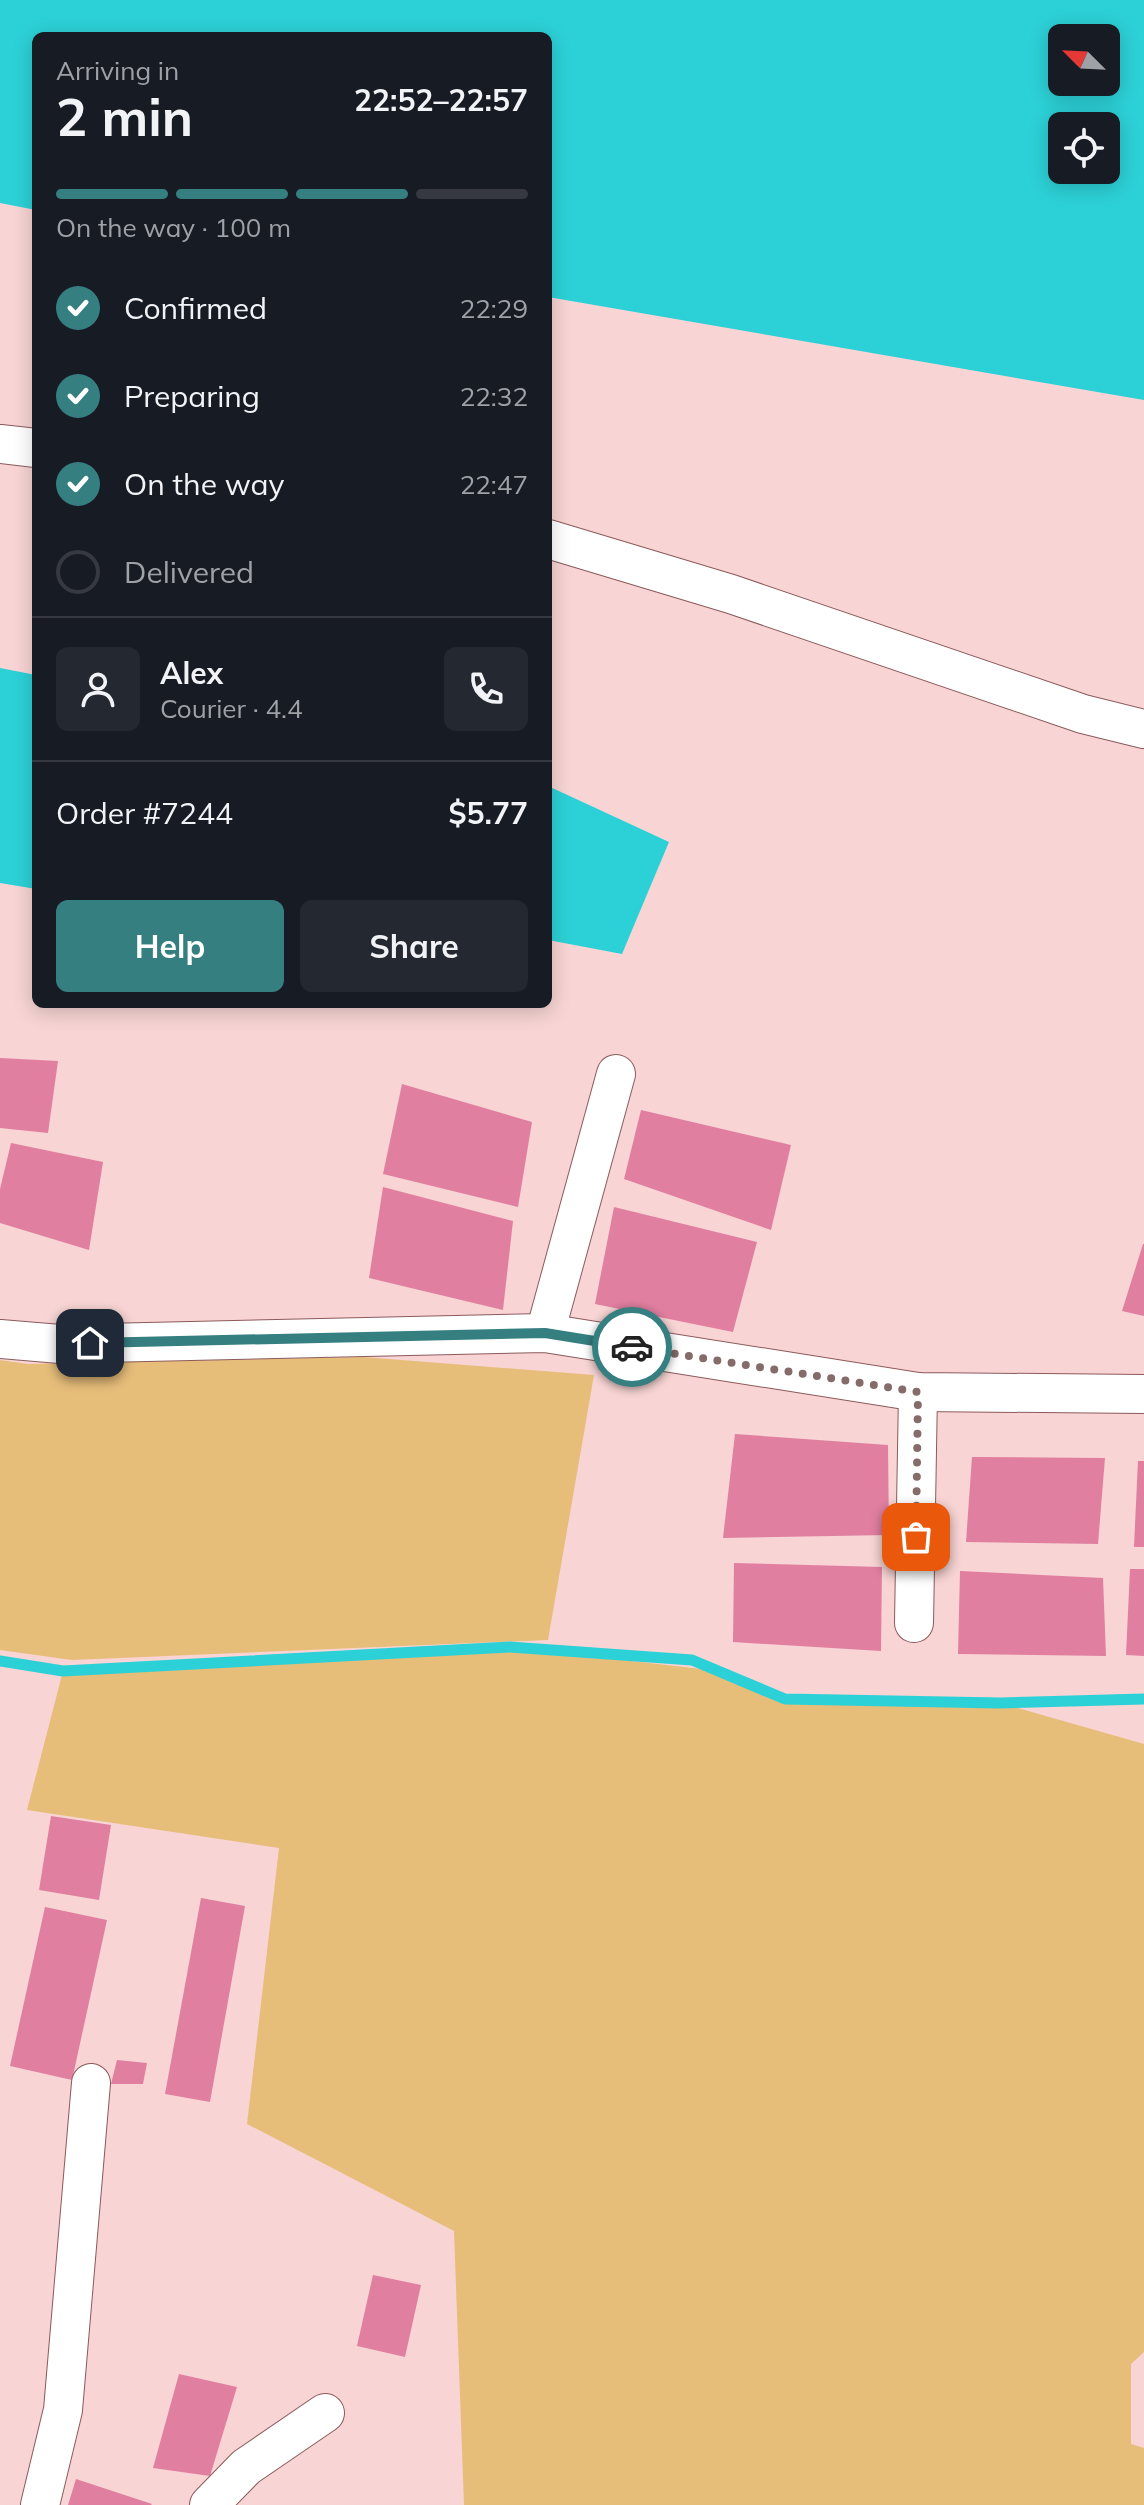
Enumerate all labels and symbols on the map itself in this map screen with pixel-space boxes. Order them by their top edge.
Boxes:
north arrow [1048,24,1120,96]
courier [592,1307,672,1387]
pin [56,1309,124,1377]
pin [882,1503,950,1571]

